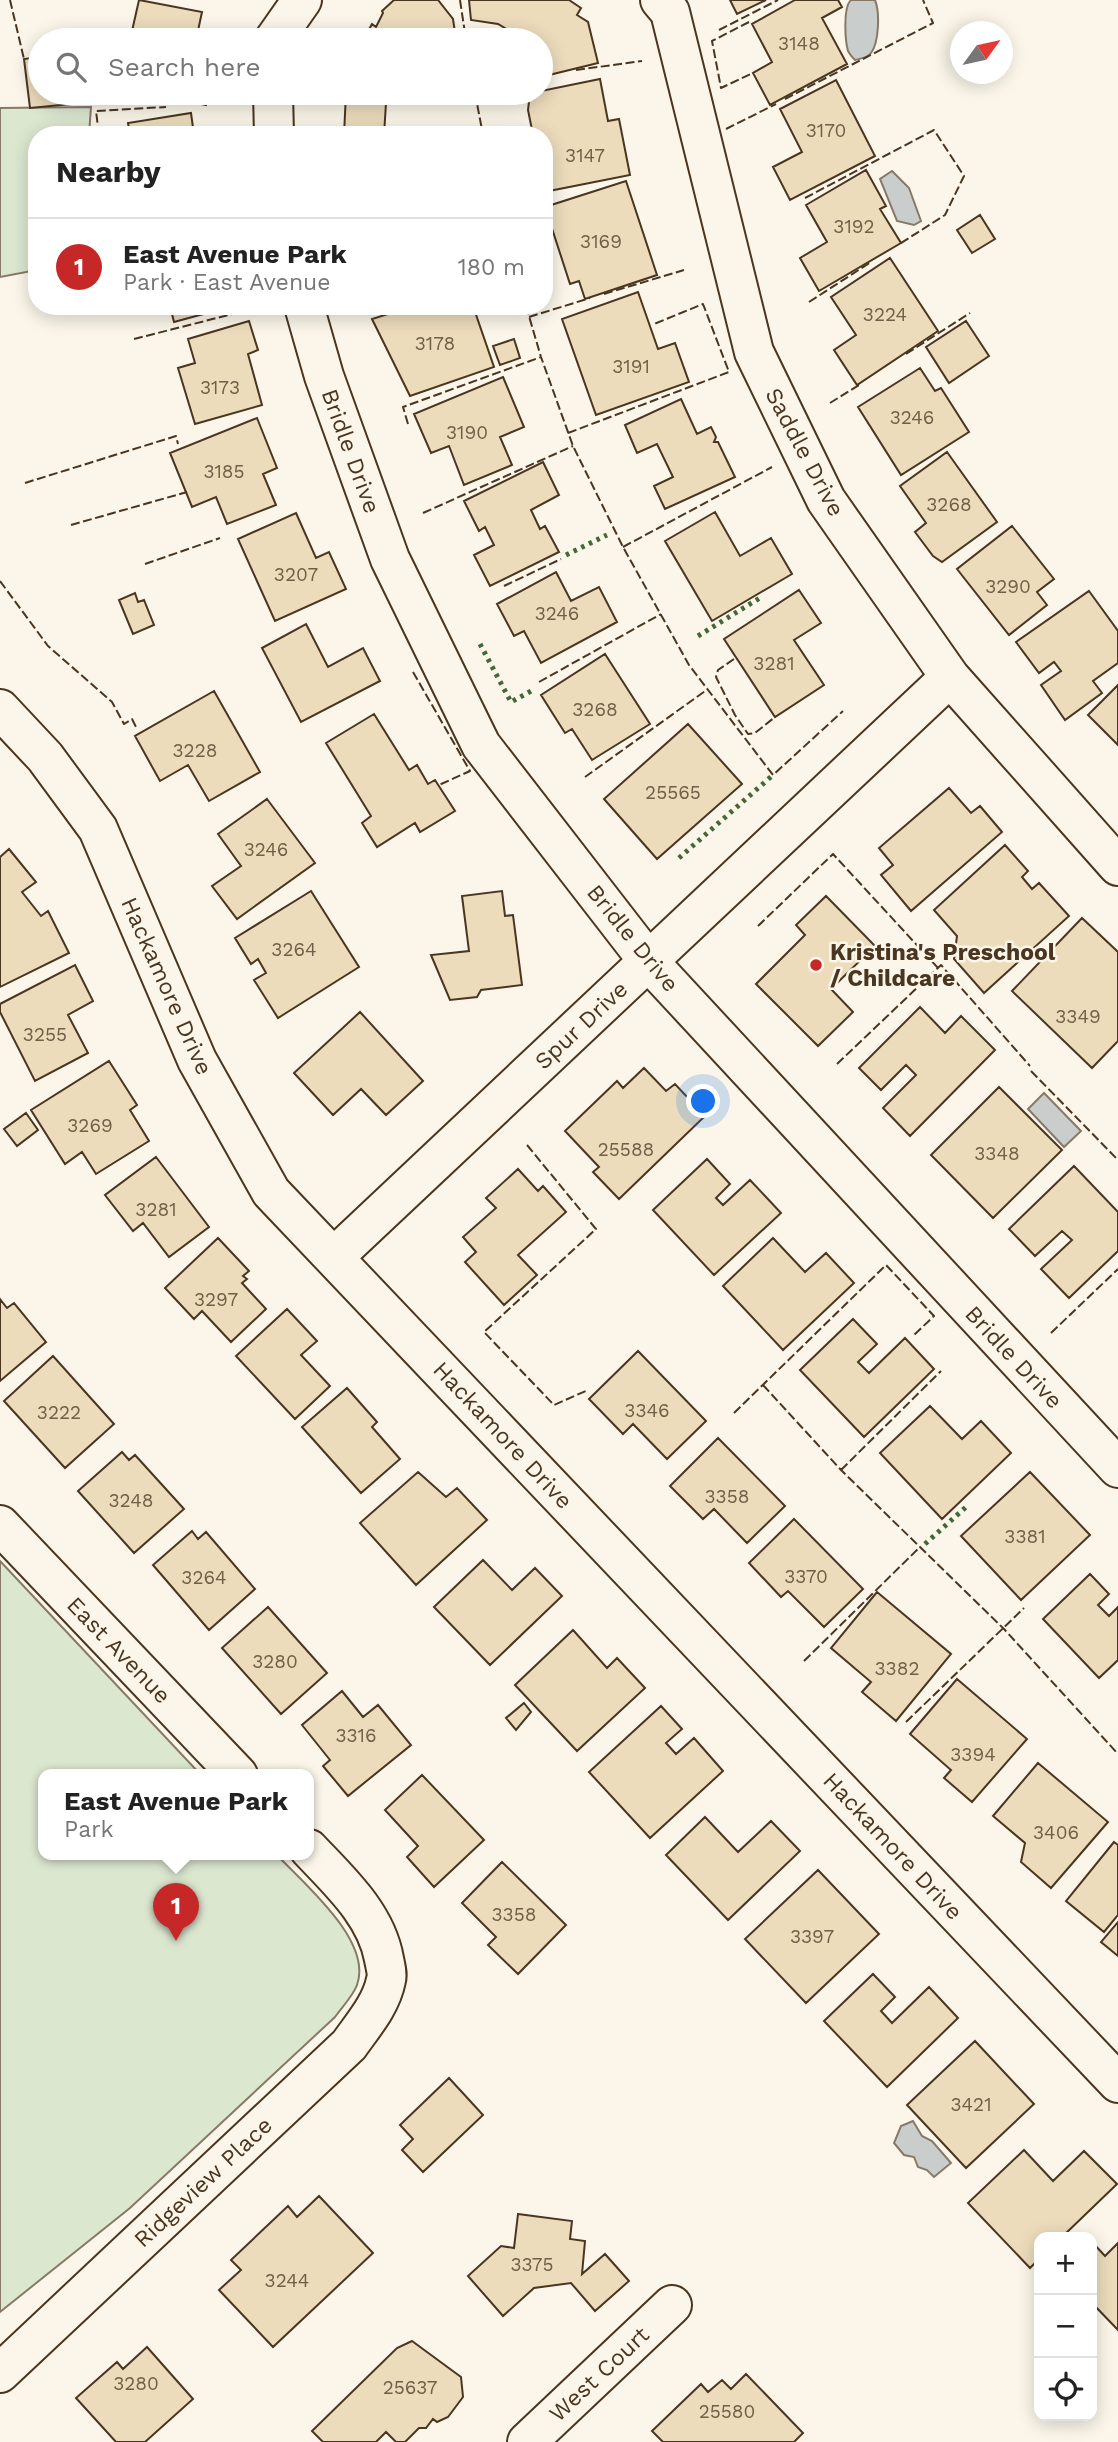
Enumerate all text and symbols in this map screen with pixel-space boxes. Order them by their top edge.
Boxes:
north arrow [950,21,1013,84]
search box [28,28,553,105]
house number: 3148 [778,32,820,55]
icon: search [52,48,90,86]
text: Search here [108,52,260,82]
house number: 3170 [806,119,846,142]
house number: 3147 [565,144,605,167]
text: Nearby [56,154,161,189]
house number: 3192 [833,215,875,238]
house number: 3169 [580,230,622,253]
text: East Avenue Park [123,239,347,269]
text: 1 [74,254,84,281]
text: 180 m [458,254,525,281]
text: Park · East Avenue [123,269,331,296]
house number: 3224 [863,303,907,326]
house number: 3178 [415,332,455,355]
house number: 3191 [612,355,650,378]
house number: 3173 [200,376,240,399]
street label: Saddle Drive [759,383,850,521]
street label: Bridle Drive [316,385,385,517]
house number: 3246 [890,406,934,429]
house number: 3190 [446,421,488,444]
house number: 3185 [203,460,245,483]
house number: 3268 [926,493,972,516]
house number: 3207 [274,563,318,586]
house number: 3290 [985,575,1031,598]
house number: 3246 [535,602,579,625]
house number: 3281 [753,652,795,675]
house number: 3268 [572,698,618,721]
house number: 3228 [173,739,217,762]
house number: 25565 [645,781,701,804]
house number: 3246 [244,838,288,861]
street label: Bridle Drive [581,879,684,997]
street label: Hackamore Drive [115,893,218,1079]
house number: 3264 [271,938,317,961]
place label: Kristina's Preschool / Childcare [830,939,1056,992]
marker: Kristina's Preschool / Childcare [808,957,824,973]
street label: Spur Drive [529,976,633,1075]
house number: 3349 [1055,1005,1101,1028]
house number: 3255 [23,1023,67,1046]
your location [686,1084,720,1118]
house number: 3269 [67,1114,113,1137]
house number: 25588 [598,1138,654,1161]
house number: 3348 [974,1142,1020,1165]
house number: 3281 [135,1198,177,1221]
house number: 3297 [194,1288,238,1311]
street label: Bridle Drive [959,1300,1068,1414]
street label: Hackamore Drive [427,1356,578,1515]
house number: 3346 [624,1399,670,1422]
house number: 3222 [37,1401,81,1424]
house number: 3358 [705,1485,749,1508]
house number: 3248 [109,1489,153,1512]
house number: 3381 [1004,1525,1046,1548]
house number: 3370 [784,1565,828,1588]
house number: 3264 [181,1566,227,1589]
street label: East Avenue [61,1591,176,1709]
house number: 3280 [252,1650,298,1673]
house number: 3382 [875,1657,919,1680]
house number: 3316 [335,1724,377,1747]
house number: 3394 [950,1743,996,1766]
street label: Hackamore Drive [817,1767,968,1926]
popup [38,1769,314,1860]
text: East Avenue Park [64,1786,288,1816]
text: Park [64,1816,114,1843]
house number: 3406 [1033,1821,1079,1844]
pin: 1 [153,1883,199,1941]
house number: 3358 [492,1903,536,1926]
house number: 3397 [790,1925,834,1948]
house number: 3421 [950,2093,992,2116]
street label: Ridgeview Place [129,2112,278,2253]
map controls [1034,2232,1097,2421]
button: + [1034,2232,1097,2295]
house number: 3375 [510,2253,554,2276]
house number: 3244 [265,2269,309,2292]
button: − [1034,2295,1097,2358]
street label: West Court [544,2321,655,2427]
button: locate [1034,2358,1097,2421]
house number: 3280 [113,2372,159,2395]
house number: 25637 [383,2376,437,2399]
house number: 25580 [699,2400,755,2423]

